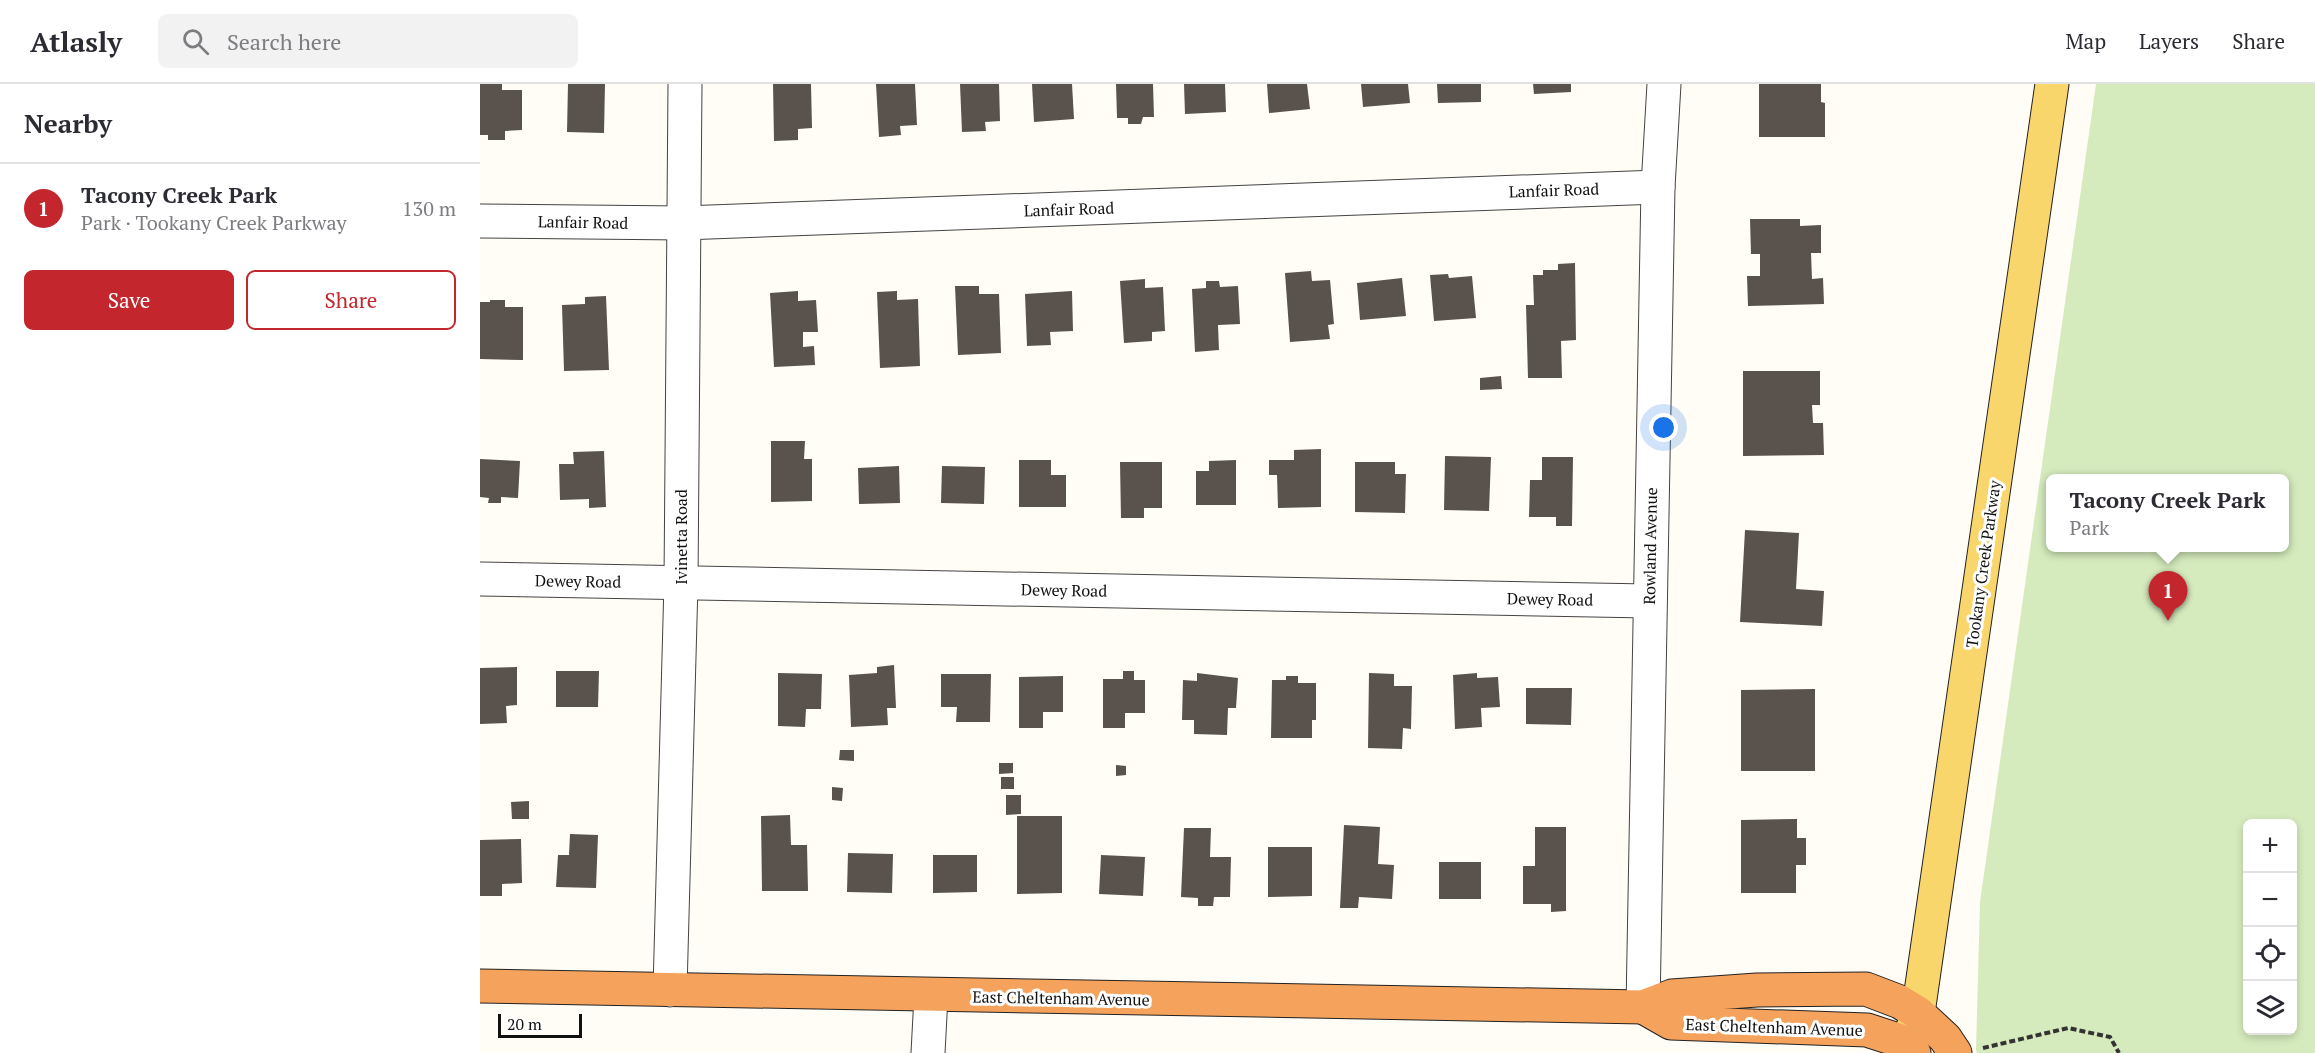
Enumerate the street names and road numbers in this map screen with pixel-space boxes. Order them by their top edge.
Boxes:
street label: Lanfair Road [1508,177,1600,203]
street label: Lanfair Road [1023,196,1115,222]
street label: Lanfair Road [538,210,629,234]
street label: Tookany Creek Parkway [1960,478,2006,649]
street label: Rowland Avenue [1638,487,1662,605]
street label: Ivinetta Road [670,489,692,585]
street label: Dewey Road [535,569,621,593]
street label: Dewey Road [1021,578,1107,602]
street label: Dewey Road [1507,587,1593,611]
street label: East Cheltenham Avenue [972,985,1150,1011]
street label: East Cheltenham Avenue [1685,1013,1863,1041]

